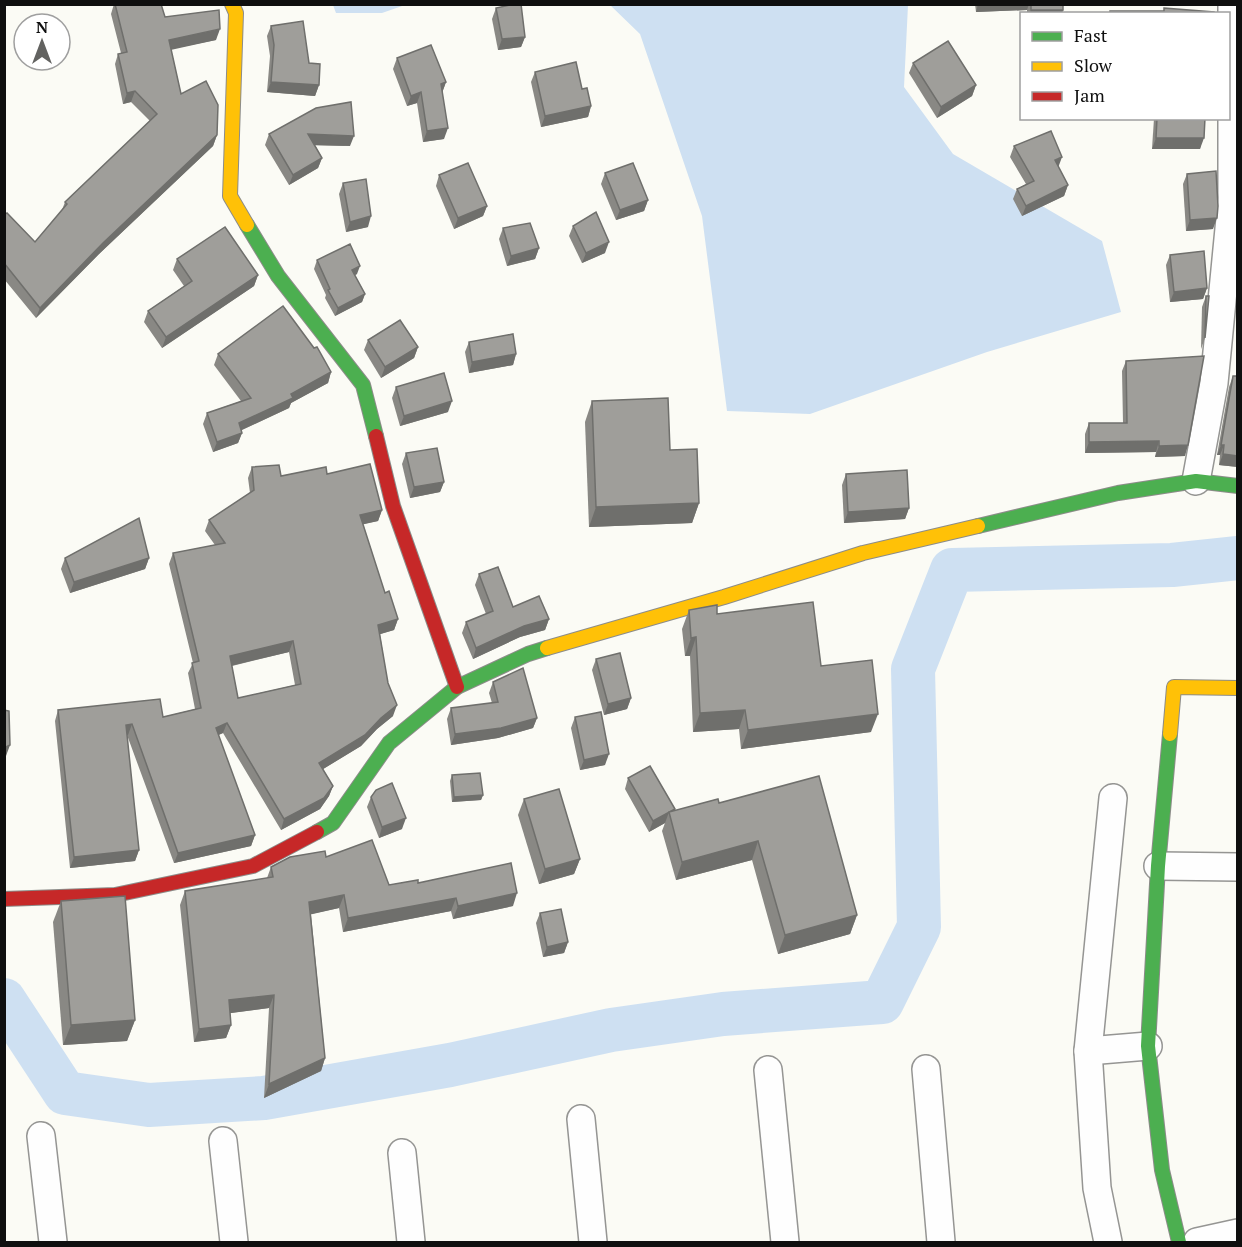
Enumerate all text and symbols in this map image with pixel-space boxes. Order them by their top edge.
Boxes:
north arrow [12,12,72,72]
legend [1020,12,1230,120]
text: N [36,16,48,38]
text: Fast [1074,23,1108,47]
text: Slow [1074,53,1113,77]
text: Jam [1074,83,1105,107]

